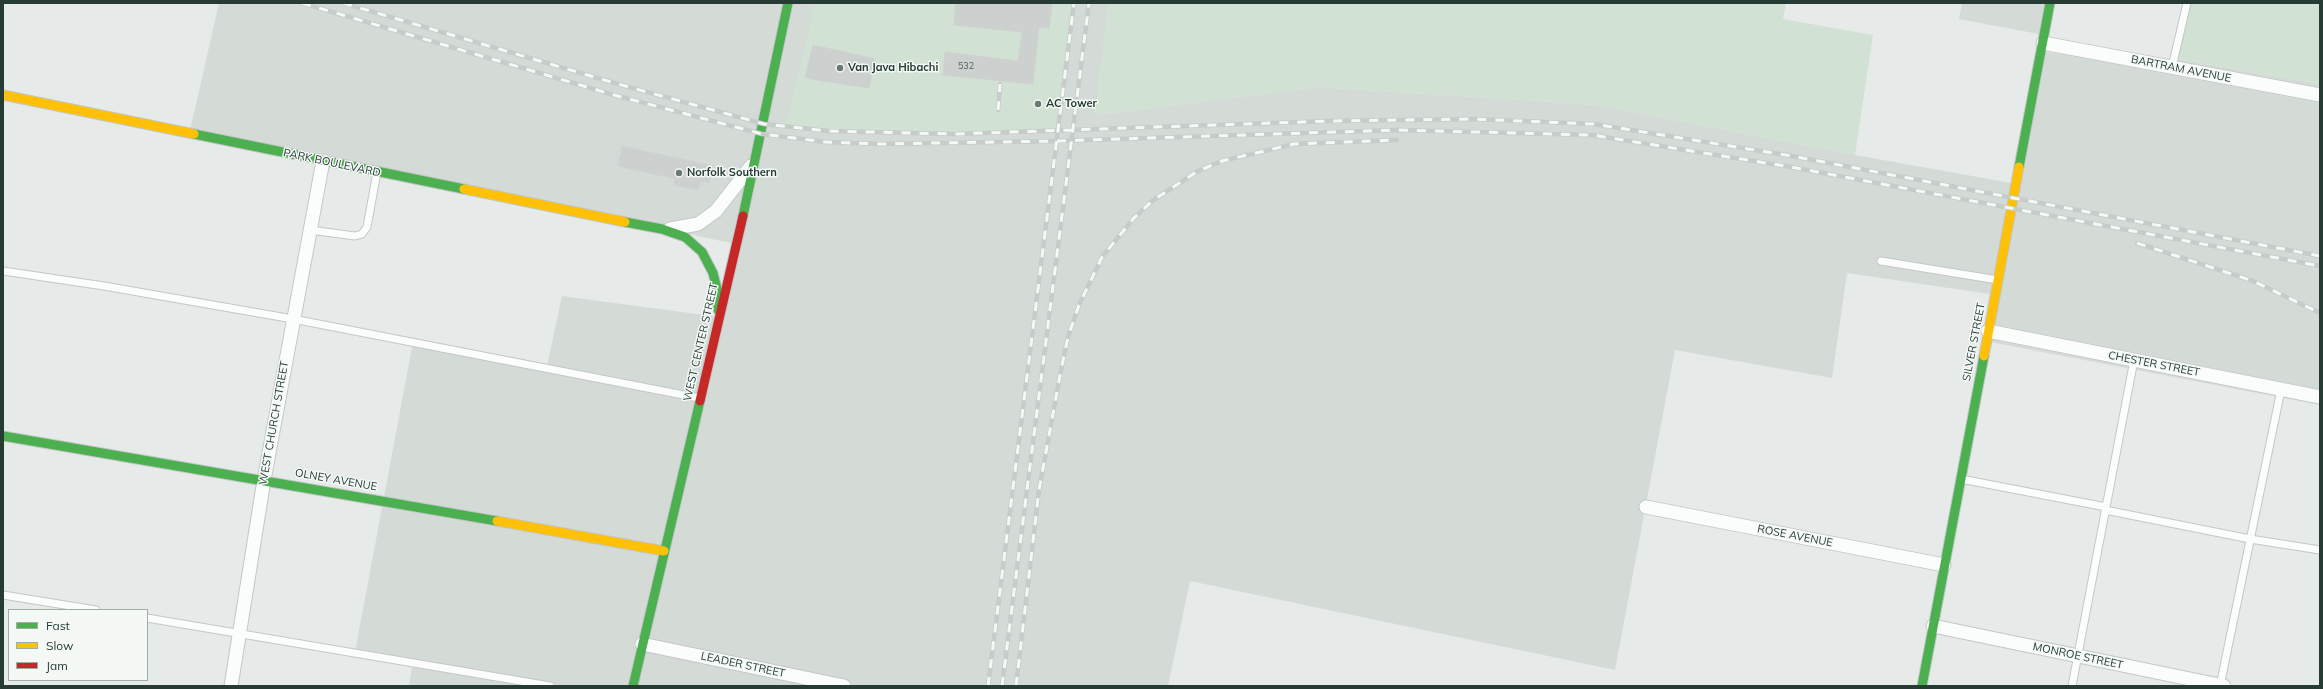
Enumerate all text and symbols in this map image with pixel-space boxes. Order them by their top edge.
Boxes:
street label: BARTRAM AVENUE [2130,53,2232,85]
place label: Van Java Hibachi [848,61,938,75]
house number: 532 [958,61,974,71]
marker: Van Java Hibachi [835,63,845,73]
place label: AC Tower [1046,97,1097,111]
marker: AC Tower [1033,99,1043,109]
street label: PARK BOULEVARD [282,146,382,180]
place label: Norfolk Southern [687,166,777,180]
marker: Norfolk Southern [674,168,684,178]
street label: WEST CENTER STREET [681,282,721,402]
street label: SILVER STREET [1960,302,1988,382]
street label: CHESTER STREET [2107,349,2201,379]
street label: WEST CHURCH STREET [257,360,291,486]
street label: OLNEY AVENUE [294,466,378,494]
street label: ROSE AVENUE [1756,522,1834,550]
legend [8,609,148,681]
text: Fast [46,618,70,633]
text: Slow [46,638,74,653]
street label: MONROE STREET [2032,640,2124,672]
street label: LEADER STREET [700,650,786,680]
text: Jam [46,658,68,673]

